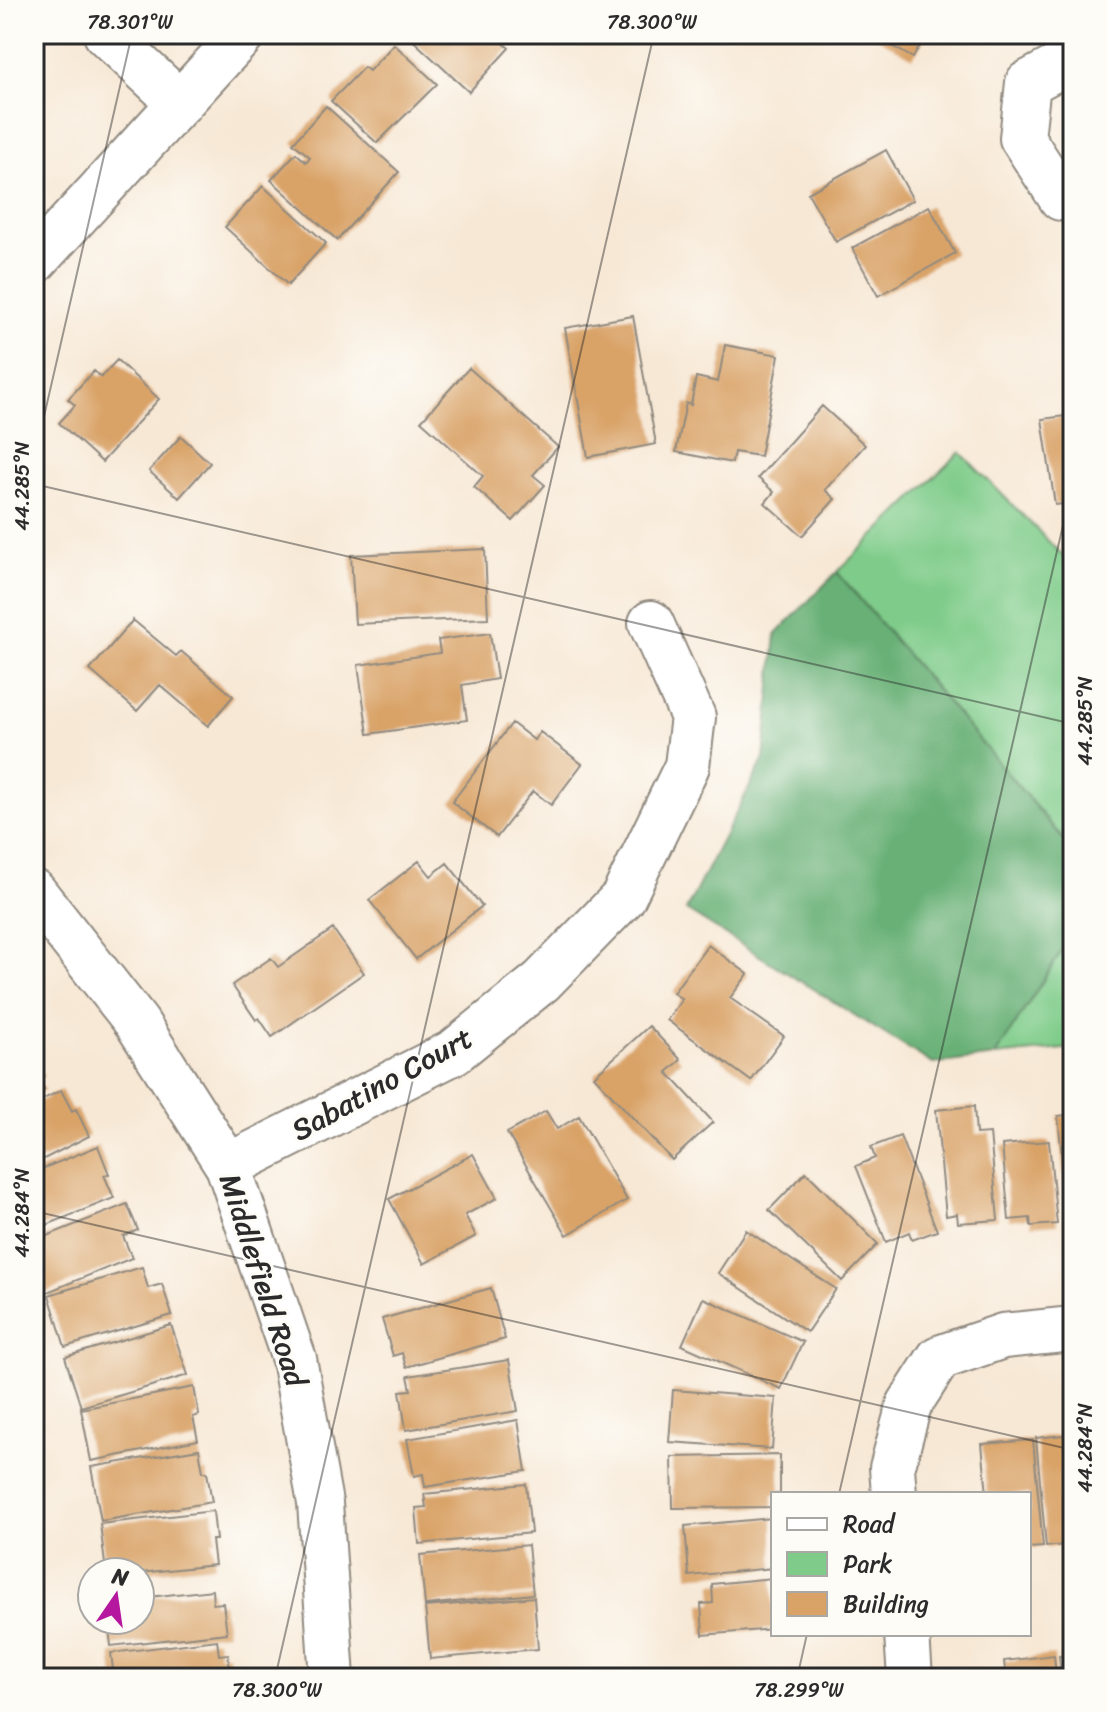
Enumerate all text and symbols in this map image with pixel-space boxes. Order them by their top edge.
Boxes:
text: 78.301°W [87,5,173,40]
text: 78.300°W [607,5,697,40]
text: 44.285°N [5,441,40,531]
text: 44.285°N [1068,676,1103,766]
street label: Sabatino Court [281,1012,483,1156]
street label: Middlefield Road [203,1166,324,1396]
text: 44.284°N [5,1168,40,1258]
text: 44.284°N [1068,1403,1103,1493]
legend [771,1492,1031,1636]
text: Road [843,1503,897,1545]
text: Park [843,1543,892,1585]
north arrow [76,1556,156,1636]
text: N [108,1556,133,1598]
text: Building [843,1583,929,1625]
text: 78.300°W [232,1673,322,1708]
text: 78.299°W [754,1673,844,1708]

